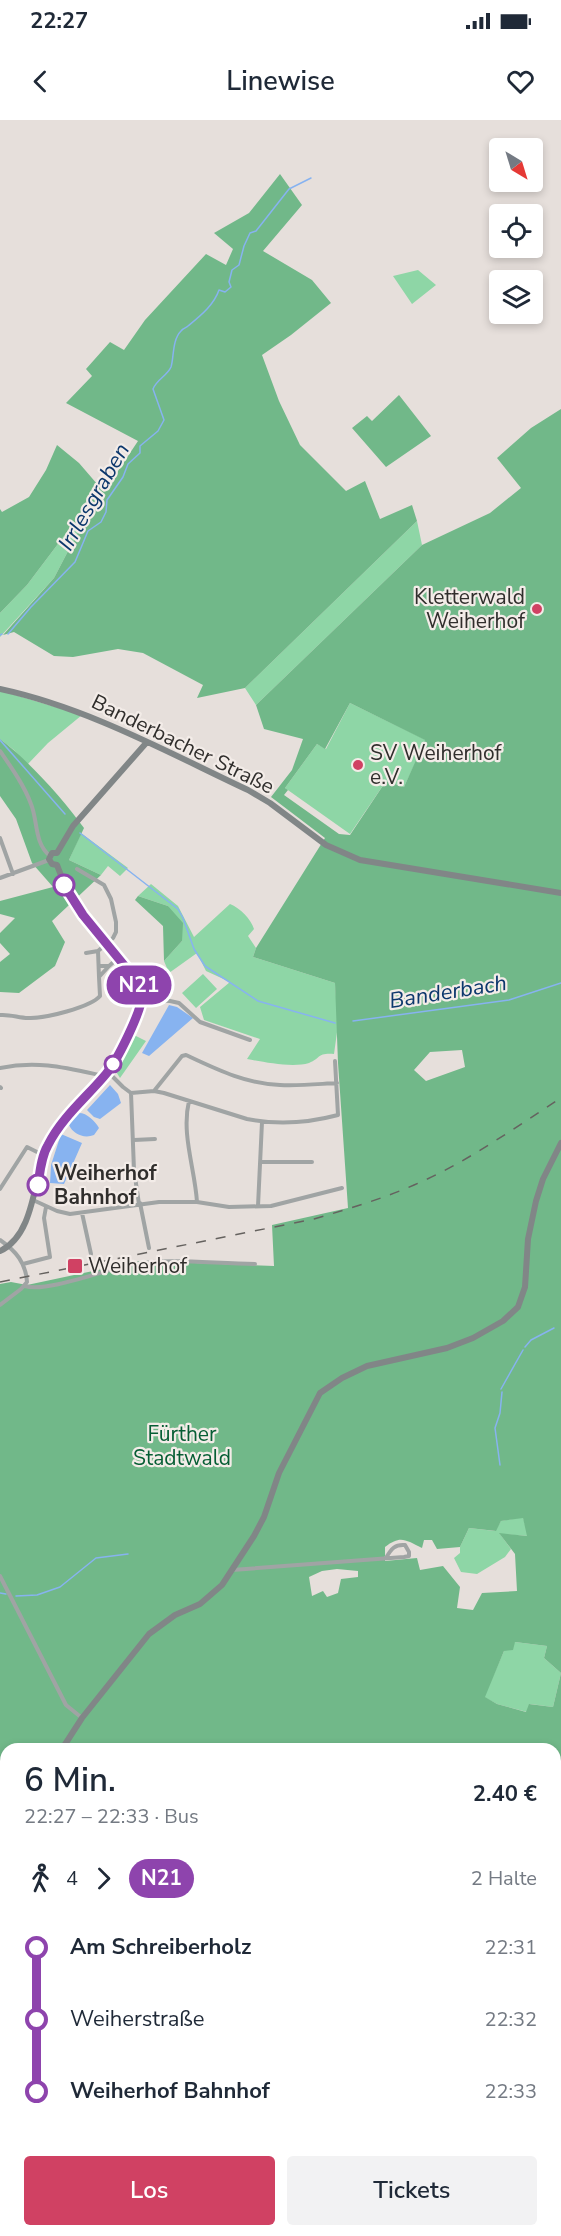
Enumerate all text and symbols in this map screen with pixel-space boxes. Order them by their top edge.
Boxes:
text: 22:27 [30,6,88,36]
text: Linewise [226,63,335,100]
icon: back [24,65,57,98]
icon: heart [504,65,537,98]
north arrow [489,138,543,192]
map controls [489,138,543,324]
button: locate [489,204,543,258]
button: layers [489,270,543,324]
water label: Irrlesgraben [51,438,137,556]
place label: Kletterwald Weiherhof [414,583,526,635]
marker: Kletterwald Weiherhof [530,602,544,616]
street label: Banderbacher Straße [87,688,279,800]
place label: SV Weiherhof e.V. [370,739,503,791]
marker: SV Weiherhof e.V. [351,758,365,772]
unlabelled marker [53,874,75,896]
line badge: N21 [104,966,174,1004]
water label: Banderbach [387,968,509,1016]
text: N21 [119,971,159,999]
unlabelled marker [104,1055,122,1073]
place label: Weiherhof Bahnhof [54,1159,157,1211]
marker: Weiherhof Bahnhof [27,1174,49,1196]
place label: Weiherhof [88,1252,188,1280]
marker: Weiherhof [66,1257,84,1275]
park label: Fürther Stadtwald [133,1420,231,1472]
text: 6 Min. [24,1758,116,1803]
text: 2.40 € [473,1779,537,1809]
text: 22:27 – 22:33 · Bus [24,1803,199,1830]
icon: walk [24,1862,57,1895]
icon: forward [87,1862,120,1895]
text: N21 [141,1864,182,1892]
text: 4 [66,1865,78,1892]
text: 2 Halte [471,1865,537,1892]
text: Am Schreiberholz [70,1932,251,1962]
text: 22:31 [484,1934,537,1961]
text: Weiherstraße [70,2004,205,2034]
text: 22:32 [484,2006,537,2033]
text: Weiherhof Bahnhof [70,2076,270,2106]
text: 22:33 [484,2078,537,2105]
button: Los [24,2156,275,2225]
button: Tickets [287,2156,537,2225]

